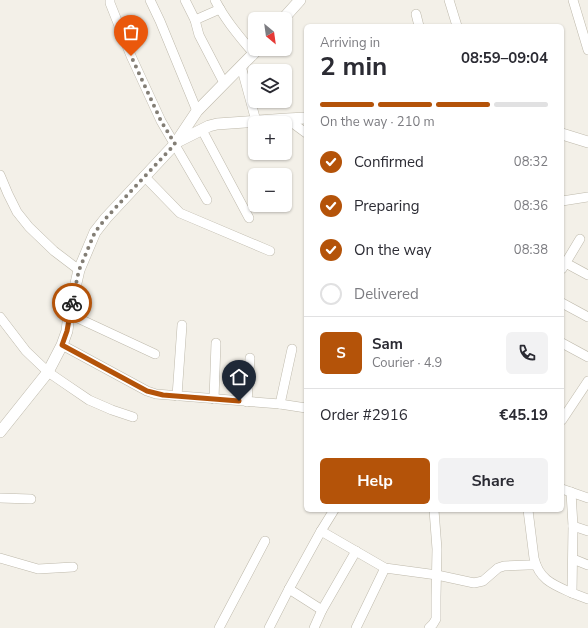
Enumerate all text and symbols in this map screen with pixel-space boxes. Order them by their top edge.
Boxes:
north arrow [248,12,292,56]
map controls [248,12,292,212]
pin [114,15,148,56]
icon: bag [120,21,142,43]
text: Arriving in [320,34,380,52]
text: 08:59–09:04 [461,48,548,68]
text: 2 min [320,49,387,84]
button: layers [248,64,292,108]
text: On the way · 210 m [320,113,435,131]
button: + [248,116,292,160]
icon: check [320,151,342,173]
text: Confirmed [354,152,424,172]
text: 08:32 [514,153,548,171]
button: − [248,168,292,212]
icon: check [320,195,342,217]
text: Preparing [354,196,419,216]
text: 08:36 [514,197,548,215]
icon: check [320,239,342,261]
text: On the way [354,240,432,260]
text: 08:38 [514,241,548,259]
courier [52,283,92,323]
text: Delivered [354,284,419,304]
icon: bike [61,292,83,314]
button: phone [506,332,548,374]
text: Sam [372,334,403,354]
text: S [336,343,346,363]
text: Courier · 4.9 [372,354,442,372]
pin [222,360,256,401]
icon: home [228,366,250,388]
text: Order #2916 [320,405,408,425]
text: €45.19 [499,405,548,425]
button: Help [320,458,430,504]
button: Share [438,458,548,504]

